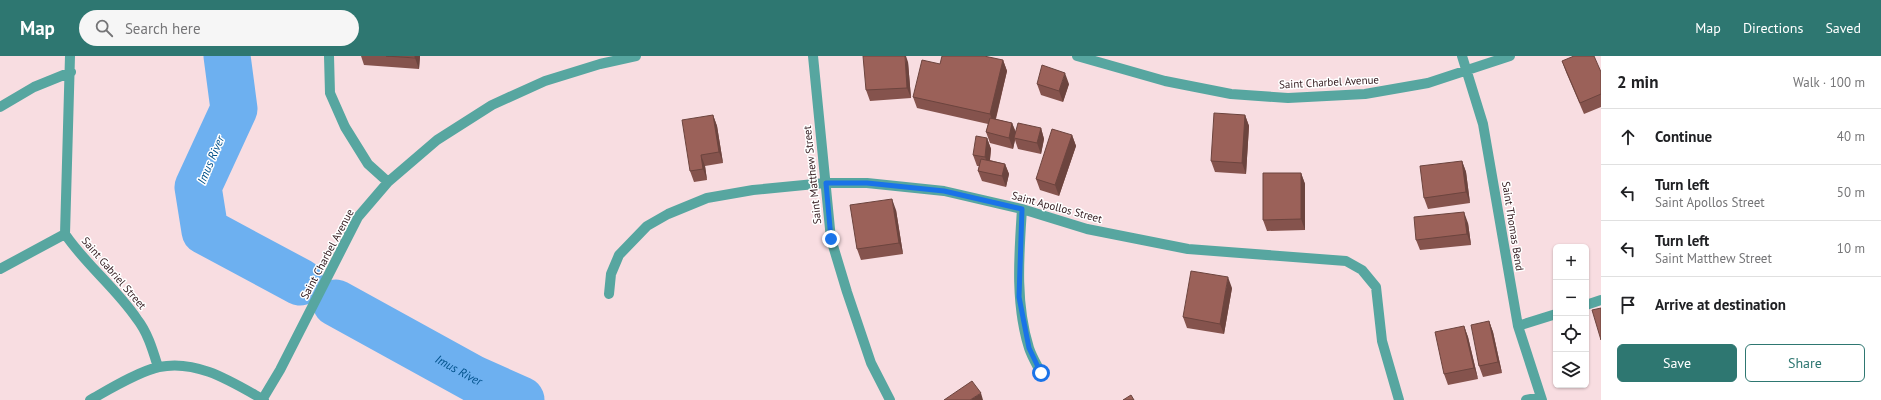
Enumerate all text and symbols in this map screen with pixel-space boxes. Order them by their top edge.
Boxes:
search box [79,10,359,46]
text: Map [20,16,55,40]
icon: search [93,17,115,39]
text: Search here [125,19,201,38]
text: Map [1695,19,1721,37]
text: Directions [1743,19,1803,37]
text: Saved [1825,19,1861,37]
text: 2 min [1617,71,1658,93]
street label: Saint Charbel Avenue [1279,72,1380,92]
text: Walk · 100 m [1793,74,1865,91]
street label: Saint Matthew Street [800,125,824,225]
icon: ahead [1617,126,1639,148]
text: Continue [1655,127,1712,146]
text: 40 m [1837,128,1865,145]
water label: Imus River [194,132,228,186]
text: Turn left [1655,175,1709,194]
street label: Saint Thomas Bend [1499,180,1527,272]
icon: left [1617,182,1639,204]
text: 50 m [1837,184,1865,201]
street label: Saint Apollos Street [1010,188,1104,226]
text: Saint Apollos Street [1655,194,1765,211]
street label: Saint Charbel Avenue [297,206,357,301]
route end [822,230,840,248]
text: Turn left [1655,231,1709,250]
street label: Saint Gabriel Street [79,234,149,312]
icon: left [1617,238,1639,260]
text: 10 m [1837,240,1865,257]
map controls [1553,244,1589,388]
button: + [1553,244,1589,280]
text: Saint Matthew Street [1655,250,1772,267]
button: − [1553,280,1589,316]
icon: arrive [1617,294,1639,316]
text: Arrive at destination [1655,295,1786,314]
button: locate [1553,316,1589,352]
button: Save [1617,344,1737,382]
button: Share [1745,344,1865,382]
water label: Imus River [433,351,486,389]
button: layers [1553,352,1589,388]
route start [1032,364,1050,382]

